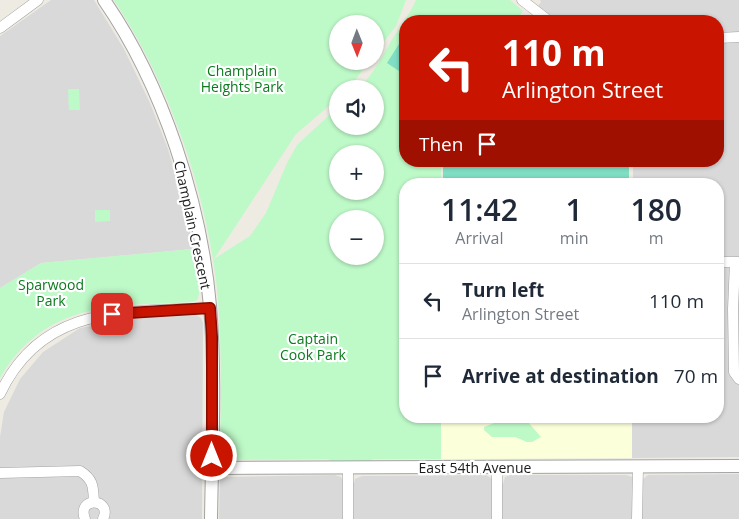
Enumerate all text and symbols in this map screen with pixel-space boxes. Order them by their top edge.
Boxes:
north arrow [329,15,384,70]
map controls [329,15,384,265]
text: 110 m [502,29,606,76]
icon: left [419,35,484,100]
park label: Champlain Heights Park [201,61,284,96]
text: Arlington Street [502,74,663,104]
button: sound [329,80,384,135]
icon: arrive [473,130,501,158]
text: Then [419,131,463,157]
button: + [329,145,384,200]
street label: Champlain Crescent [170,159,216,291]
text: 11:42 [441,189,518,230]
text: 1 [566,189,583,230]
text: 180 [631,189,682,230]
button: − [329,210,384,265]
text: Arrival [455,227,504,249]
text: min [560,227,589,249]
text: m [649,227,664,249]
park label: Sparwood Park [18,275,84,310]
text: Turn left [462,277,544,303]
icon: left [419,287,447,315]
text: 110 m [649,288,704,314]
pin [91,293,133,335]
icon: arrive [98,300,126,328]
text: Arlington Street [462,303,579,325]
park label: Captain Cook Park [280,329,347,364]
icon: arrive [419,362,447,390]
text: Arrive at destination [462,363,659,389]
text: 70 m [674,363,718,389]
position arrow [185,429,237,481]
street label: East 54th Avenue [419,458,532,477]

